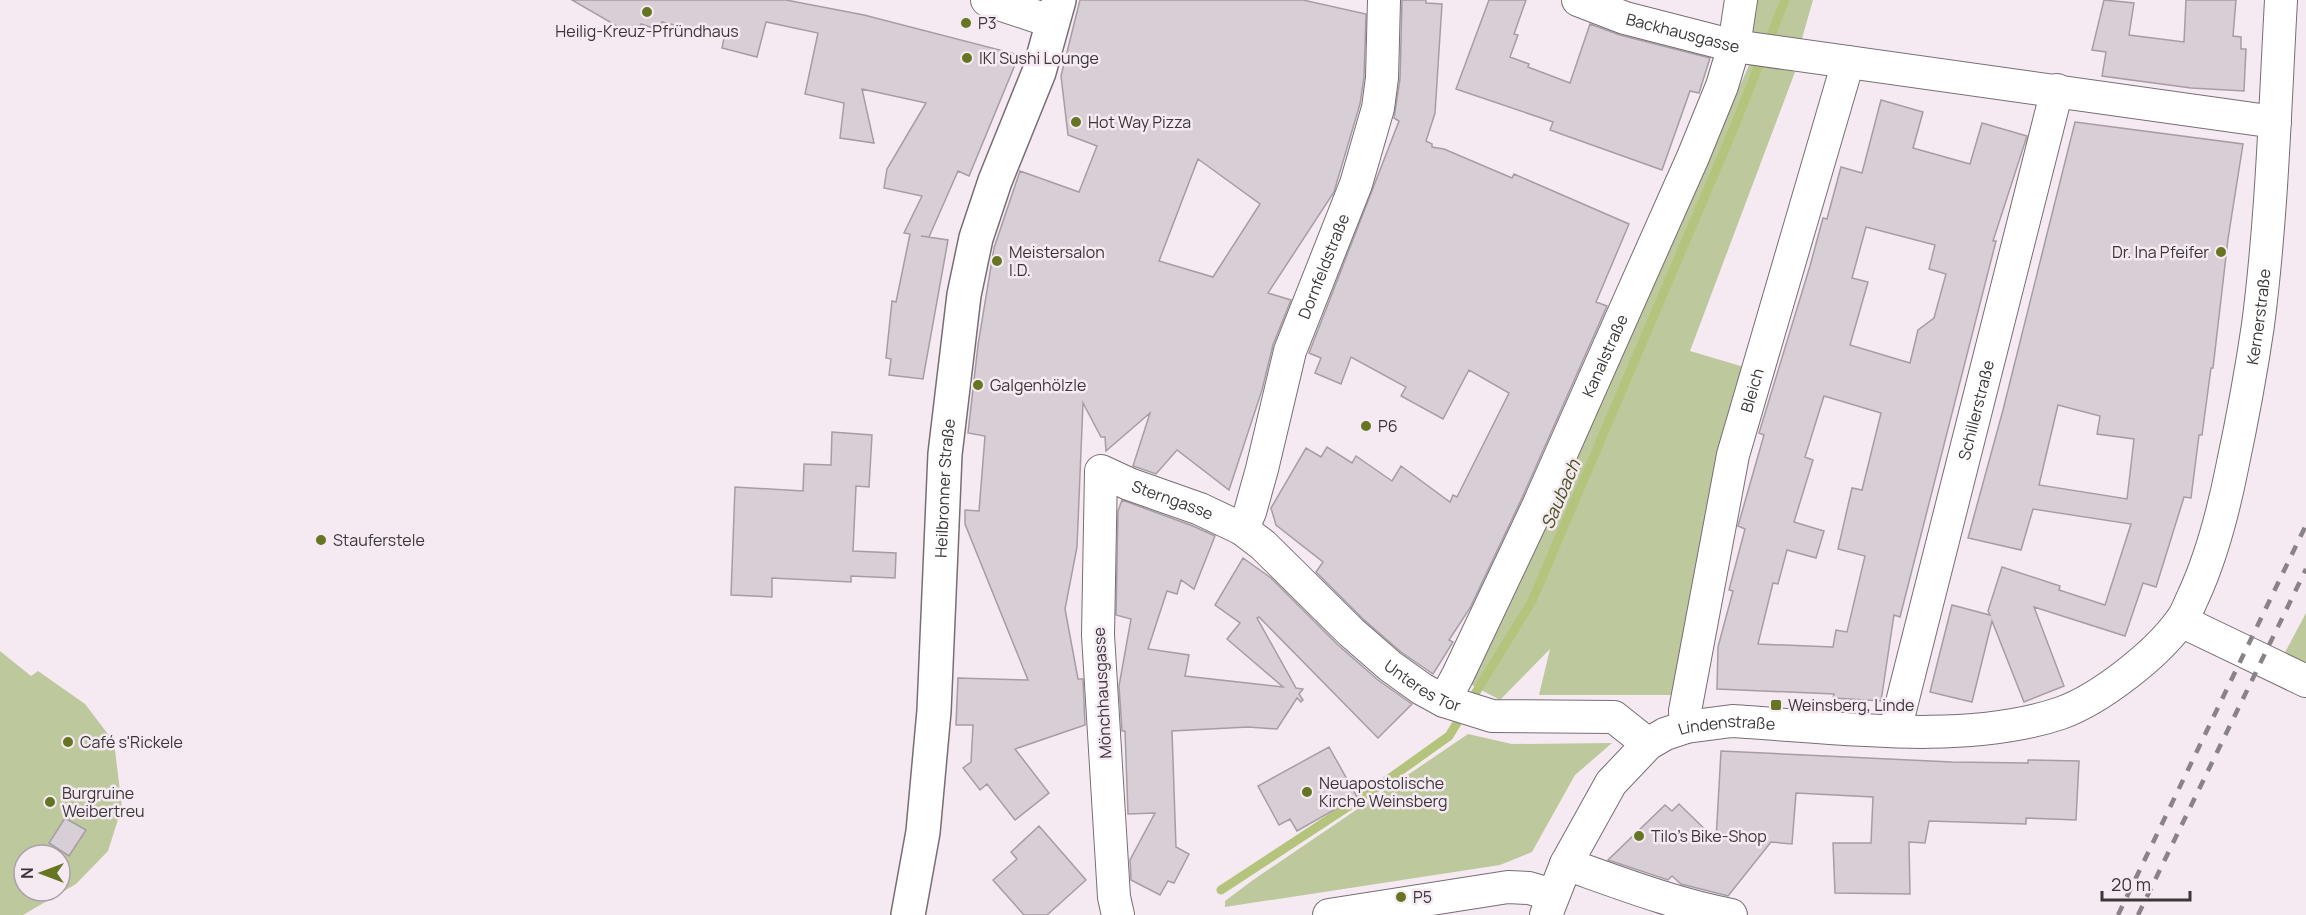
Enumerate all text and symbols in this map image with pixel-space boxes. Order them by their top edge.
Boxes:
marker: Heilig-Kreuz-Pfründhaus [640,5,654,19]
street label: Backhausgasse [1624,8,1741,58]
place label: P3 [978,12,997,34]
marker: P3 [959,16,973,30]
place label: Heilig-Kreuz-Pfründhaus [555,20,739,42]
place label: IKI Sushi Lounge [979,47,1099,69]
marker: IKI Sushi Lounge [960,51,974,65]
place label: Hot Way Pizza [1088,111,1191,133]
marker: Hot Way Pizza [1069,115,1083,129]
street label: Dornfeldstraße [1293,210,1354,322]
place label: Meistersalon I.D. [1009,241,1105,281]
place label: Dr. Ina Pfeifer [2112,241,2209,263]
marker: Dr. Ina Pfeifer [2214,245,2228,259]
marker: Meistersalon I.D. [990,254,1004,268]
street label: Kernerstraße [2241,268,2275,366]
street label: Kanalstraße [1577,311,1633,401]
street label: Schillerstraße [1953,358,1999,462]
street label: Bleich [1735,366,1769,415]
place label: Galgenhölzle [990,374,1086,396]
marker: Galgenhölzle [971,378,985,392]
place label: P6 [1378,415,1398,437]
street label: Heilbronner Straße [930,417,960,558]
marker: P6 [1359,419,1373,433]
water label: Saubach [1535,454,1586,532]
street label: Sterngasse [1129,475,1217,525]
place label: Stauferstele [333,529,425,551]
marker: Stauferstele [314,533,328,547]
street label: Mönchhausgasse [1088,627,1116,759]
street label: Unteres Tor [1380,654,1464,717]
place label: Weinsberg, Linde [1788,694,1914,716]
marker: Weinsberg, Linde [1769,698,1783,712]
street label: Lindenstraße [1675,710,1776,740]
place label: Café s'Rickele [80,731,183,753]
marker: Café s'Rickele [61,735,75,749]
place label: Neuapostolische Kirche Weinsberg [1319,772,1448,812]
place label: Burgruine Weibertreu [62,782,145,822]
marker: Neuapostolische Kirche Weinsberg [1300,785,1314,799]
marker: Burgruine Weibertreu [43,795,57,809]
place label: Tilo's Bike-Shop [1651,825,1767,847]
marker: Tilo's Bike-Shop [1632,829,1646,843]
north arrow [12,843,72,903]
scale bar [2102,864,2190,902]
text: N [16,867,38,879]
text: 20 m [2111,872,2151,896]
place label: P5 [1413,886,1432,908]
marker: P5 [1394,890,1408,904]

